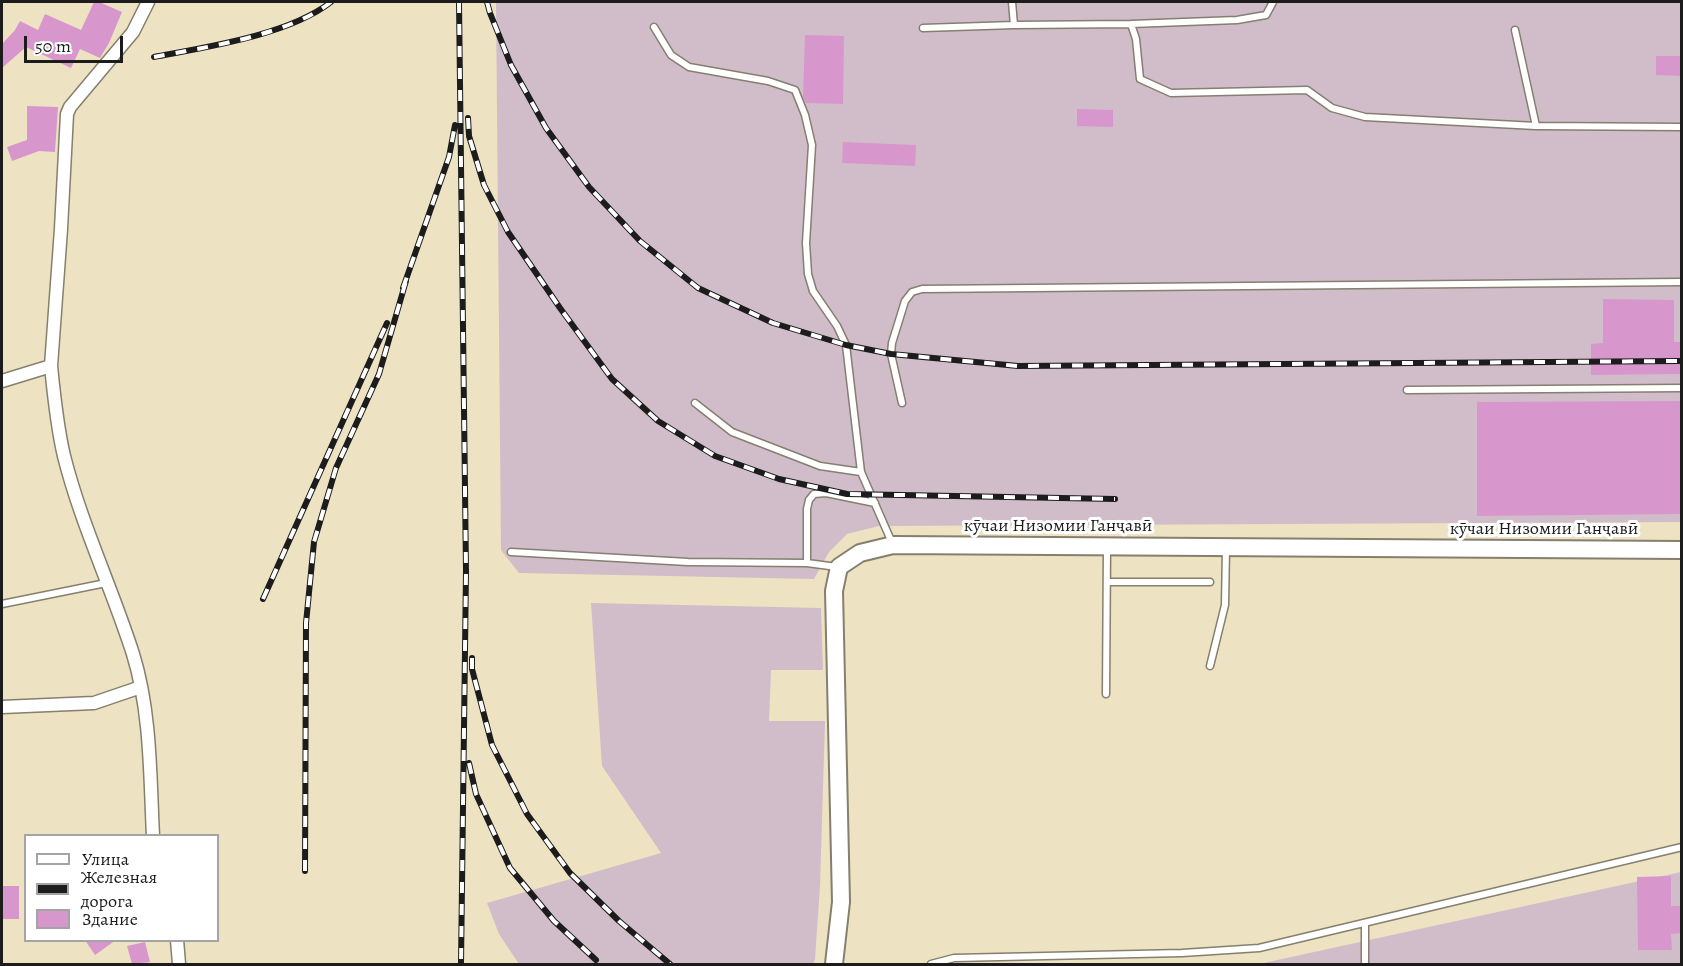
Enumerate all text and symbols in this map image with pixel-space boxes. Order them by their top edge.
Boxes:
scale bar [27,24,126,62]
text: 50 m [35,34,71,58]
street label: кӯчаи Низомии Ганҷавӣ [964,516,1152,538]
street label: кӯчаи Низомии Ганҷавӣ [1450,519,1638,541]
legend [24,834,219,942]
text: Улица [82,847,129,871]
text: Железная дорога [81,865,157,913]
text: Здание [82,907,138,931]

